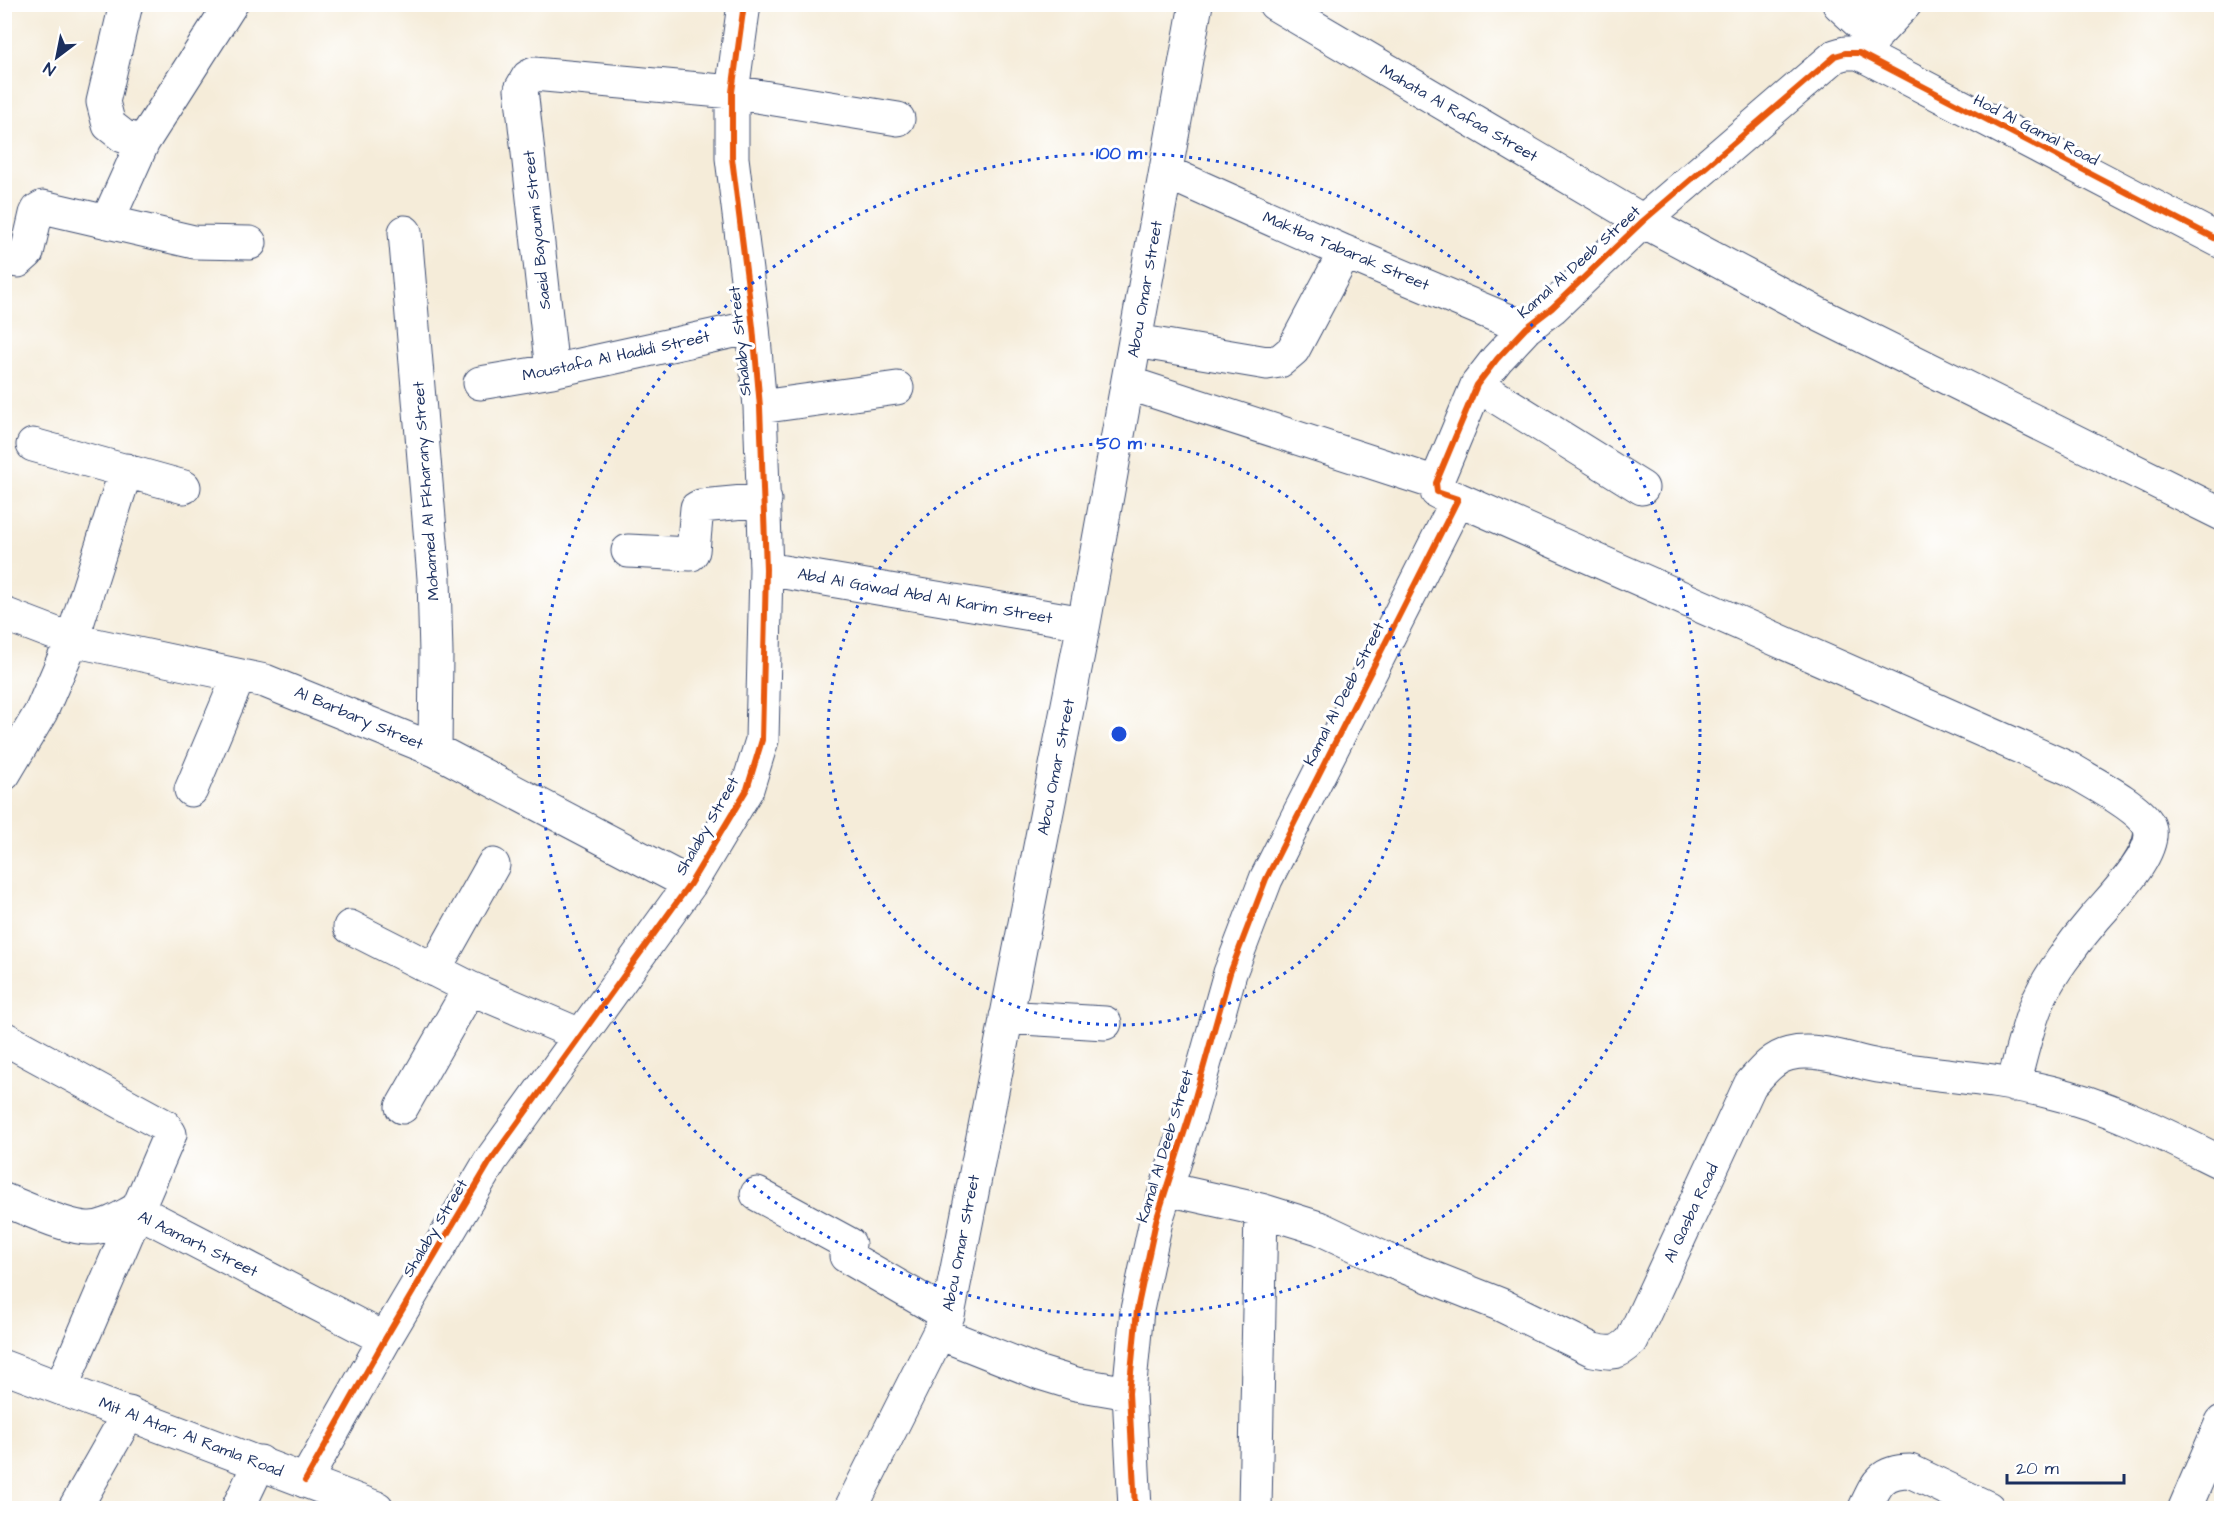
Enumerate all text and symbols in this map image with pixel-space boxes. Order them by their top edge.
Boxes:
north arrow [27,27,87,87]
text: N [39,57,60,81]
street label: Mahata Al Rafaa Street [1376,59,1542,167]
street label: Hod Al Gamal Road [1970,89,2102,171]
text: 100 m [1096,141,1143,166]
street label: Saeid Bayoumi Street [518,149,557,311]
street label: Kamal Al Deeb Street [1513,200,1646,323]
street label: Maktba Tabarak Street [1259,206,1433,296]
street label: Abou Omar Street [1122,218,1168,359]
street label: Shalaby Street [723,284,758,397]
street label: Moustafa Al Hadidi Street [520,325,712,387]
street label: Mohamed Al Fkharany Street [407,380,446,601]
text: 50 m [1096,431,1143,456]
street label: Abd Al Gawad Abd Al Karim Street [796,563,1055,629]
street label: Kamal Al Deeb Street [1298,618,1390,770]
street label: Al Barbary Street [291,681,427,756]
street label: Abou Omar Street [1032,696,1080,837]
centre of rings [1109,724,1129,744]
street label: Shalaby Street [670,772,745,880]
street label: Kamal Al Deeb Street [1131,1066,1199,1225]
street label: Al Qasba Road [1658,1160,1724,1266]
street label: Abou Omar Street [937,1172,985,1313]
street label: Shalaby Street [397,1175,474,1282]
street label: Al Aamarh Street [134,1205,262,1283]
street label: Mit Al Atar, Al Ramla Road [96,1392,286,1482]
scale bar [2007,1447,2124,1485]
text: 20 m [2016,1456,2059,1481]

